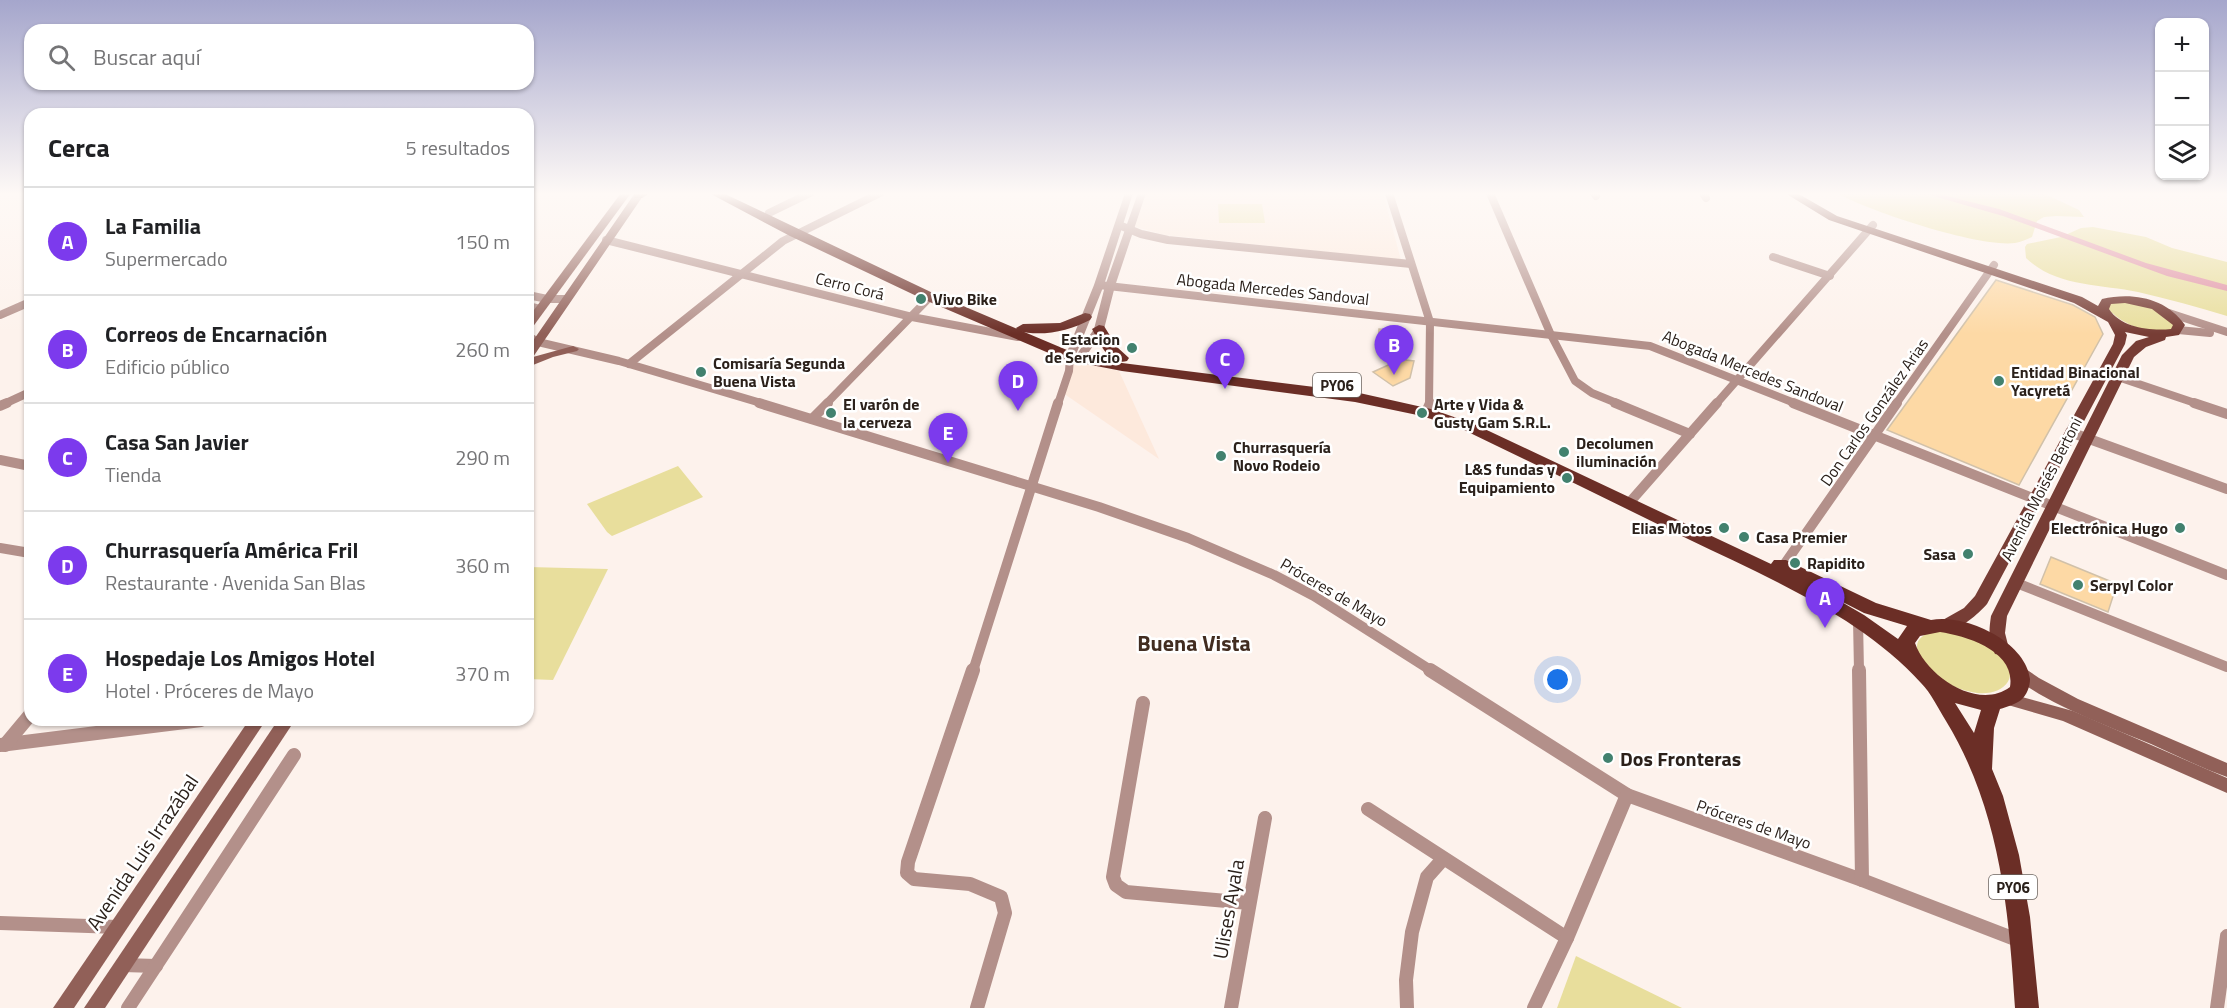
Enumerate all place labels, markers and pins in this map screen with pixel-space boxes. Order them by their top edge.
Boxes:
place label: Vivo Bike [933,287,997,311]
marker: Vivo Bike [914,292,928,306]
pin: B [1374,326,1414,375]
place label: Estacion de Servicio [1045,327,1120,369]
pin: C [1206,340,1244,389]
marker: Estacion de Servicio [1125,341,1139,355]
place label: Comisaría Segunda Buena Vista [713,351,845,393]
place label: Entidad Binacional Yacyretá [2011,360,2140,402]
pin: D [998,362,1038,411]
marker: Comisaría Segunda Buena Vista [694,365,708,379]
marker: Entidad Binacional Yacyretá [1992,374,2006,388]
place label: El varón de la cerveza [843,392,920,434]
place label: Arte y Vida & Gusty Gam S.R.L. [1434,392,1551,434]
marker: El varón de la cerveza [824,406,838,420]
marker: Arte y Vida & Gusty Gam S.R.L. [1415,406,1429,420]
pin: E [928,414,968,463]
place label: Decolumen iluminación [1576,431,1657,473]
place label: Churrasquería Novo Rodeio [1233,435,1331,477]
marker: Decolumen iluminación [1557,445,1571,459]
marker: Churrasquería Novo Rodeio [1214,449,1228,463]
place label: L&S fundas y Equipamiento [1459,457,1555,499]
marker: L&S fundas y Equipamiento [1560,471,1574,485]
place label: Elias Motos [1631,516,1712,540]
place label: Electrónica Hugo [2051,516,2168,540]
marker: Elias Motos [1717,521,1731,535]
marker: Electrónica Hugo [2173,521,2187,535]
place label: Casa Premier [1756,525,1847,549]
marker: Casa Premier [1737,530,1751,544]
place label: Sasa [1923,542,1956,566]
marker: Sasa [1961,547,1975,561]
place label: Rapidito [1807,551,1865,575]
marker: Rapidito [1788,556,1802,570]
place label: Serpyl Color [2090,573,2173,597]
pin: A [1806,578,1844,628]
marker: Serpyl Color [2071,578,2085,592]
place label: Dos Fronteras [1620,743,1741,774]
marker: Dos Fronteras [1601,751,1615,765]

